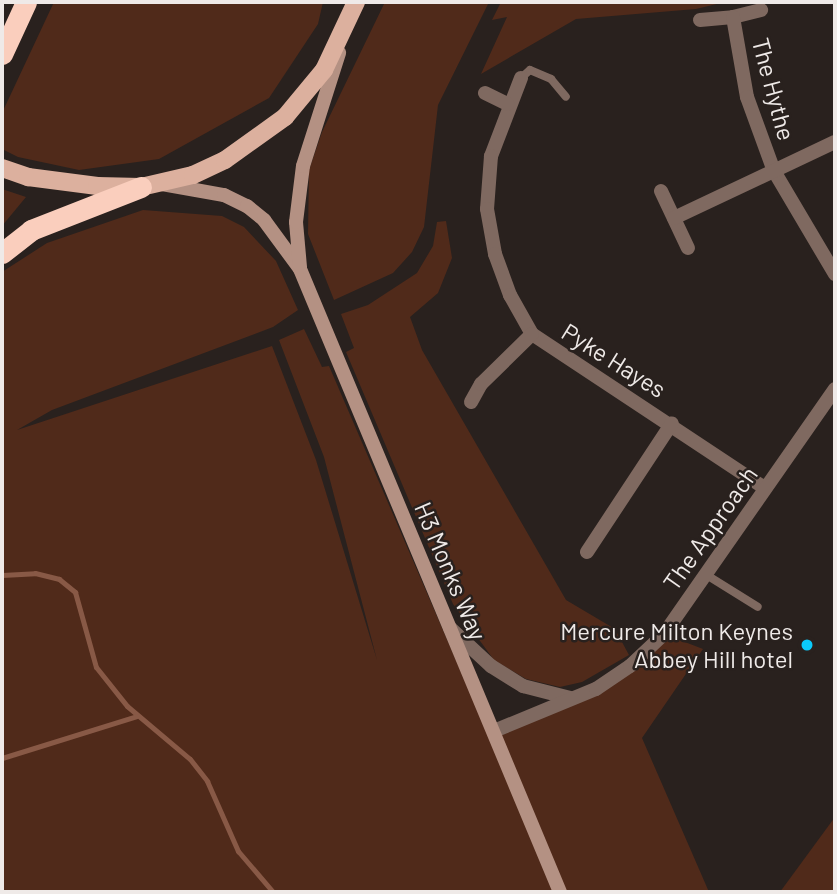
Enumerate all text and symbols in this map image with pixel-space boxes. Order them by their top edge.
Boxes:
street label: The Hythe [746,35,802,143]
street label: Pyke Hayes [557,317,671,403]
street label: The Approach [657,461,763,595]
street label: H3 Monks Way [409,498,493,644]
place label: Mercure Milton Keynes Abbey Hill hotel [560,617,793,673]
marker: Mercure Milton Keynes Abbey Hill hotel [799,637,815,653]

